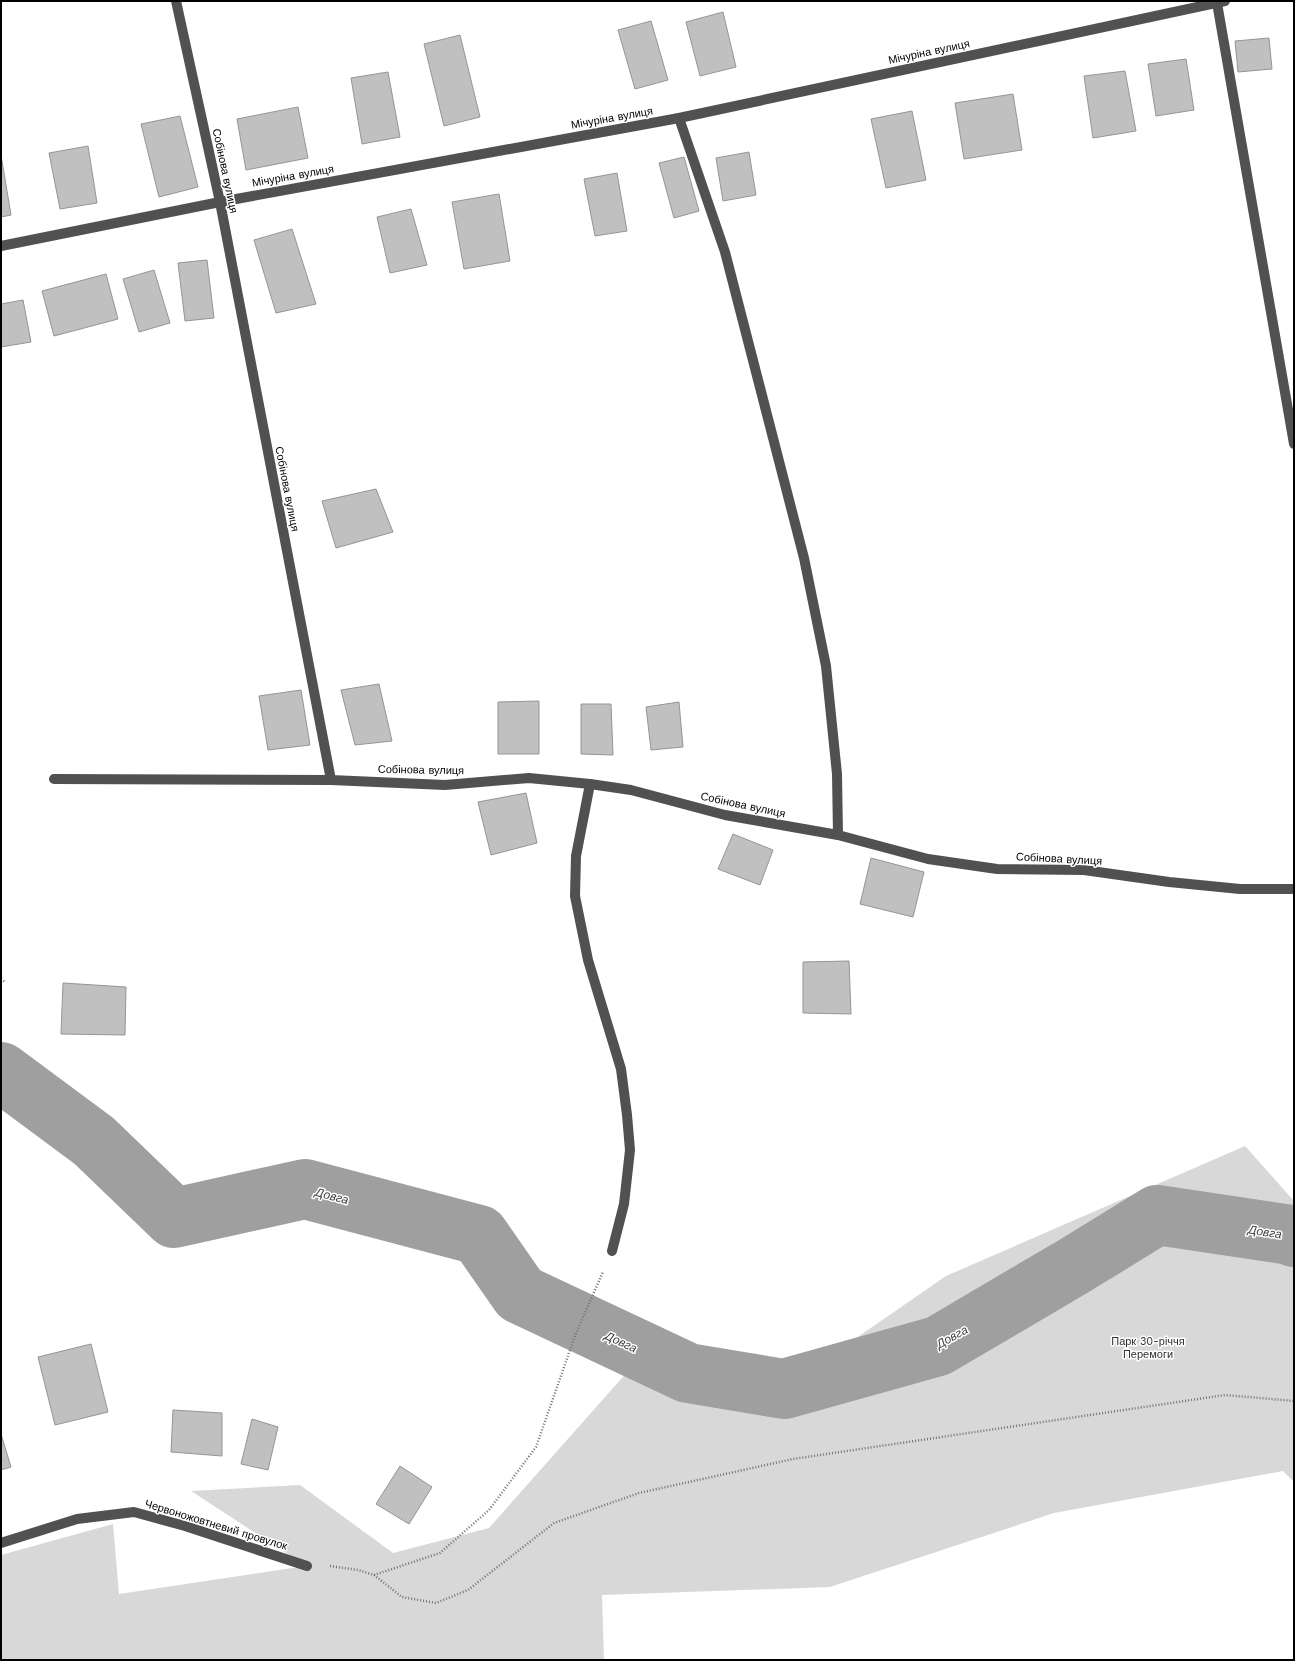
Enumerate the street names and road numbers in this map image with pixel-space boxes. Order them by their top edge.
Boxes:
street label: Мічуріна вулиця [887,37,971,67]
street label: Мічуріна вулиця [570,104,654,132]
street label: Собінова вулиця [210,127,240,215]
street label: Мічуріна вулиця [251,162,335,190]
street label: Собінова вулиця [272,445,302,533]
street label: Собінова вулиця [378,763,464,777]
street label: Собінова вулиця [699,790,787,820]
street label: Собінова вулиця [1016,850,1102,868]
street label: Червоножовтневий провулок [143,1497,289,1553]

